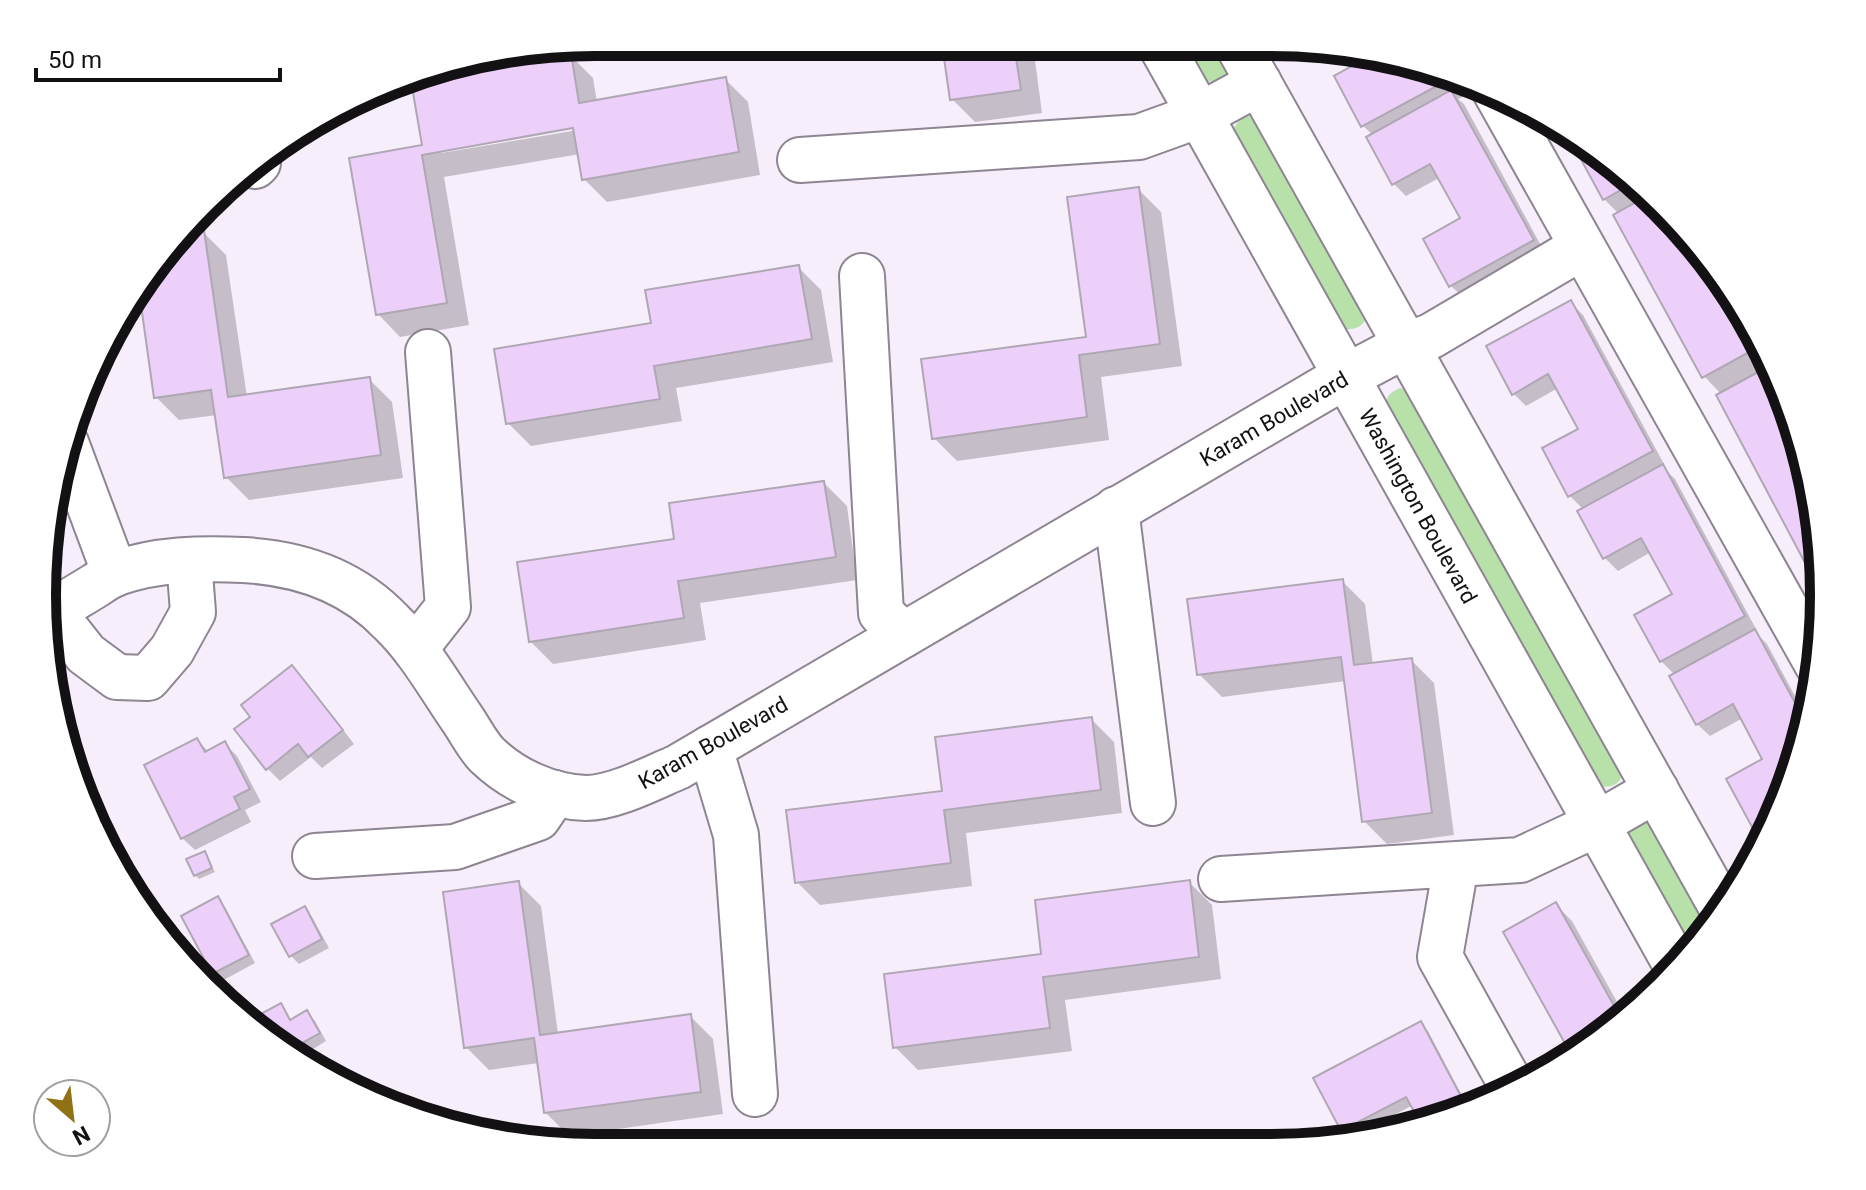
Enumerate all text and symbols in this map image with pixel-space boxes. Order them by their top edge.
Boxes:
scale bar [36,32,280,82]
text: 50 m [48,46,102,74]
street label: Karam Boulevard [1195,366,1353,472]
street label: Washington Boulevard [1354,404,1482,608]
street label: Karam Boulevard [634,692,792,794]
north arrow [32,1078,112,1158]
text: N [68,1121,94,1150]

